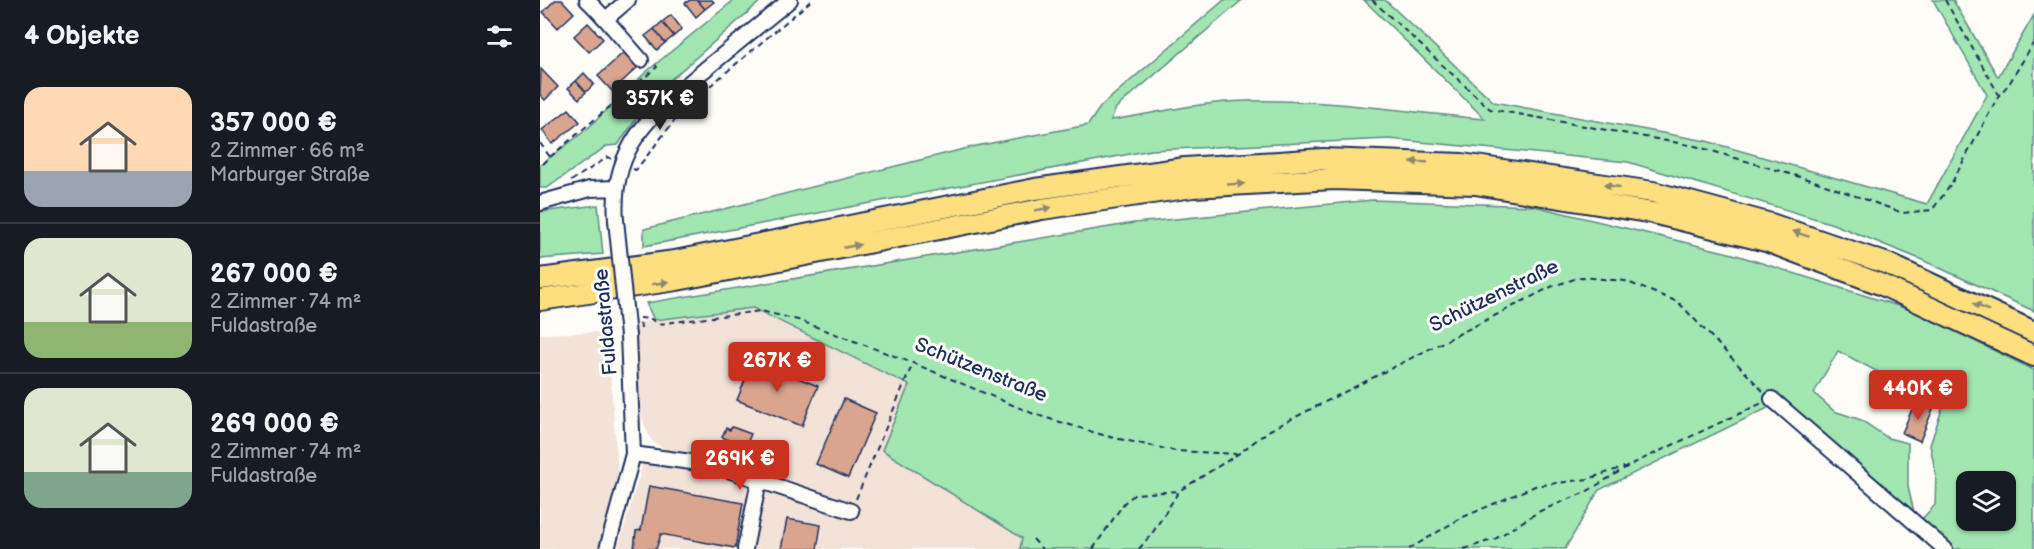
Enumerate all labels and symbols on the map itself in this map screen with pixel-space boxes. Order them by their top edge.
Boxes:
pin: 357K € [611,80,709,131]
one-way arrow [1409,158,1428,167]
one-way arrow [1227,180,1246,189]
one-way arrow [1602,181,1621,190]
one-way arrow [1034,204,1053,213]
one-way arrow [1791,229,1809,239]
one-way arrow [842,241,861,250]
street label: Schützenstraße [1426,254,1563,338]
street label: Fuldastraße [589,267,623,376]
one-way arrow [651,278,670,287]
one-way arrow [1972,303,1989,312]
street label: Schützenstraße [911,333,1051,408]
pin: 267K € [728,342,826,393]
pin: 440K € [1869,370,1967,421]
pin: 269K € [691,440,789,491]

